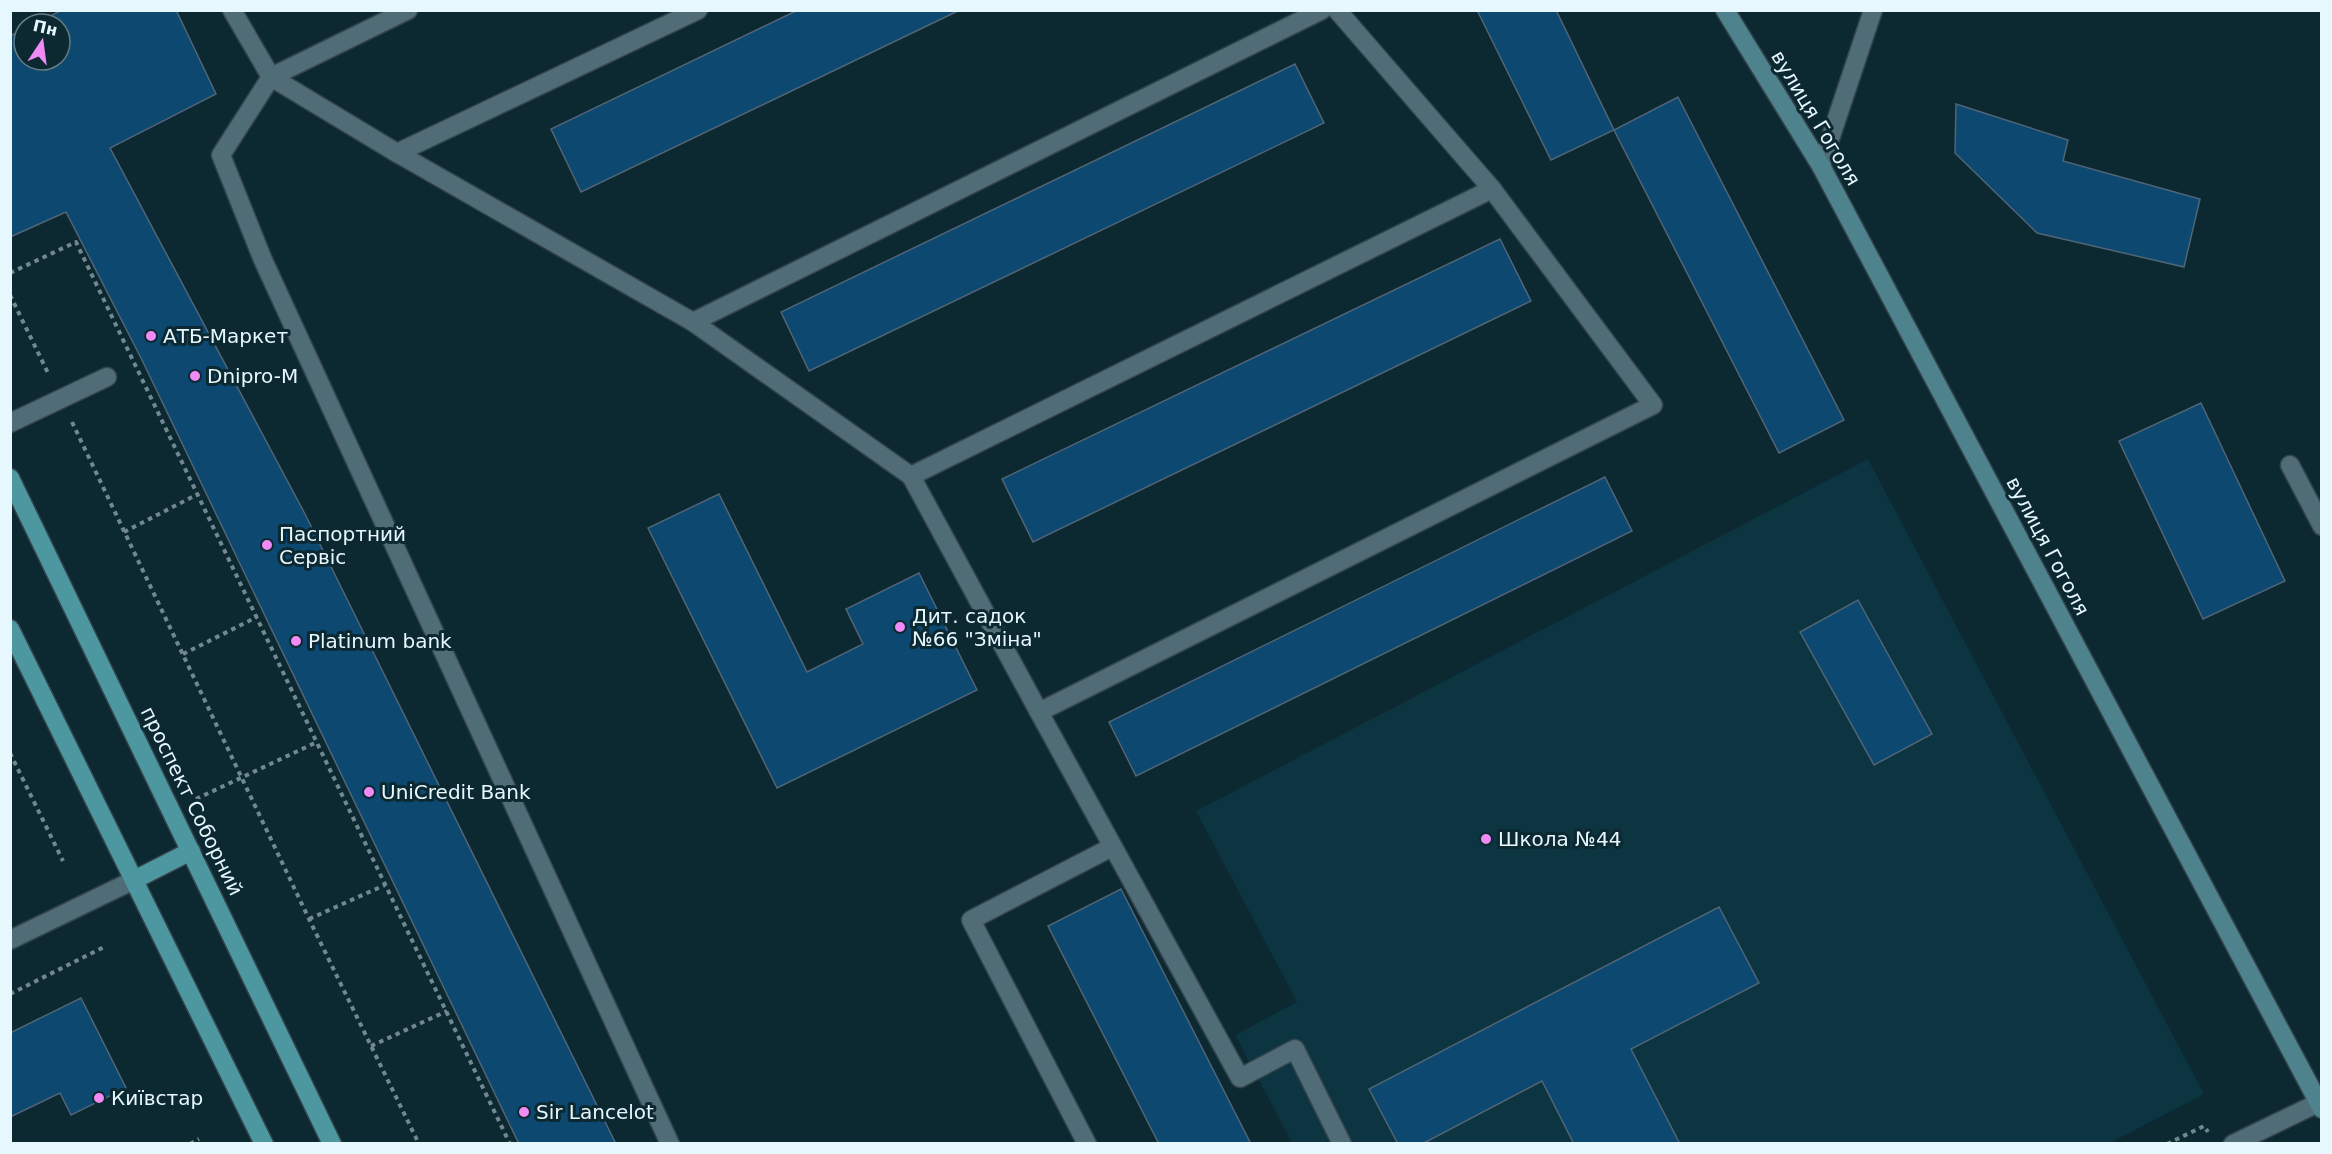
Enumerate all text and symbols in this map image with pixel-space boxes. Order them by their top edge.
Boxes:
north arrow [12,12,72,72]
text: Пн [31,16,59,40]
street label: вулиця Гоголя [1766,46,1866,190]
place label: АТБ-Маркет [163,324,288,348]
marker: АТБ-Маркет [144,329,158,343]
place label: Dnipro-M [207,364,298,388]
marker: Dnipro-M [188,369,202,383]
street label: вулиця Гоголя [2001,473,2095,619]
place label: Паспортний Сервіс [279,522,406,569]
marker: Паспортний Сервіс [260,538,274,552]
place label: Дит. садок №66 "Зміна" [912,604,1042,651]
marker: Дит. садок №66 "Зміна" [893,620,907,634]
place label: Platinum bank [308,629,452,653]
marker: Platinum bank [289,634,303,648]
street label: проспект Соборний [136,703,248,899]
place label: UniCredit Bank [381,780,531,804]
marker: UniCredit Bank [362,785,376,799]
place label: Школа №44 [1498,827,1621,851]
marker: Школа №44 [1479,832,1493,846]
place label: Київстар [111,1086,203,1110]
marker: Київстар [92,1091,106,1105]
place label: Sir Lancelot [536,1100,654,1124]
marker: Sir Lancelot [517,1105,531,1119]

